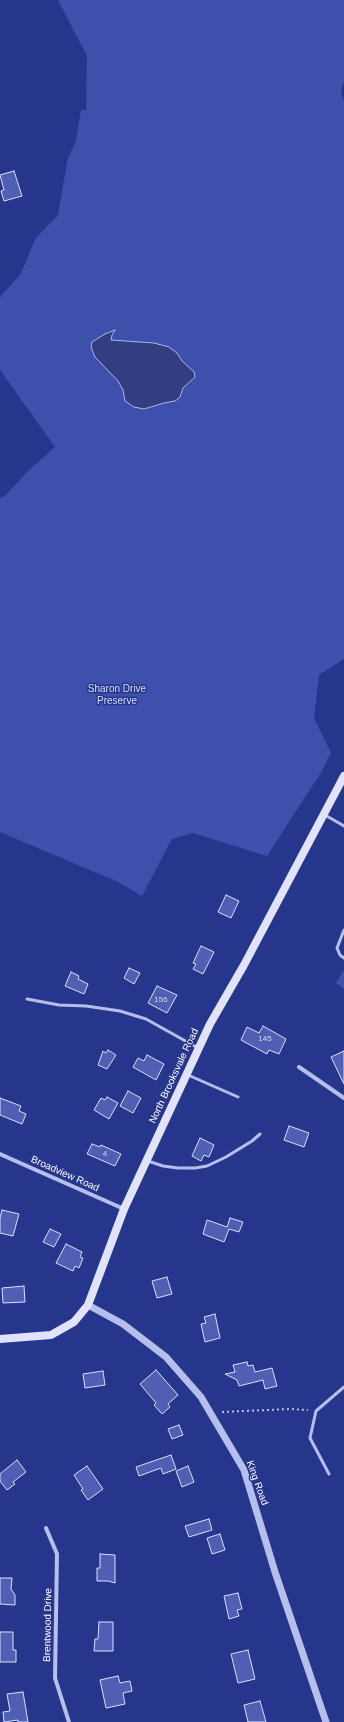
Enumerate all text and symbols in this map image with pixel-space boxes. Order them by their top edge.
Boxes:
park label: Sharon Drive Preserve [88,683,146,706]
house number: 156 [154,995,168,1005]
street label: North Brooksvale Road [147,1027,201,1125]
house number: 145 [258,1034,272,1044]
house number: 4 [103,1149,107,1159]
street label: Broadview Road [29,1154,101,1194]
street label: King Road [243,1459,271,1507]
street label: Brentwood Drive [41,1588,55,1662]

